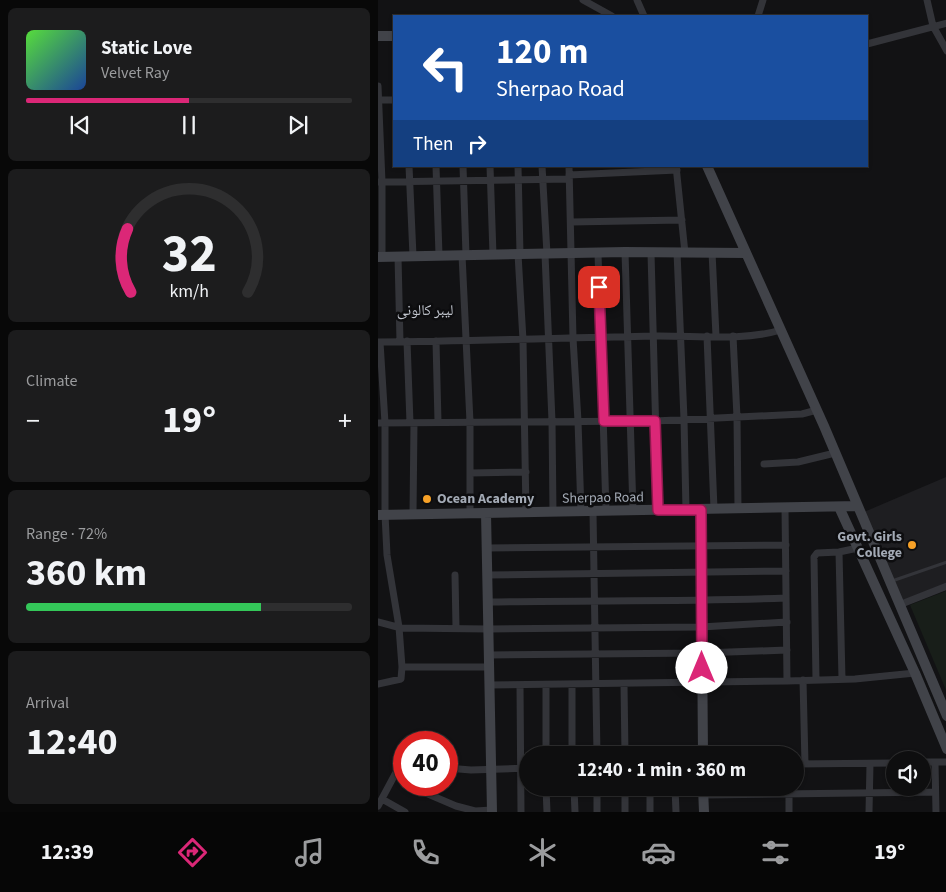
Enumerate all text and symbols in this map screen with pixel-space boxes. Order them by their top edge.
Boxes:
text: 120 m [496,27,588,77]
text: Static Love [101,35,192,62]
icon: left [413,35,478,100]
text: Velvet Ray [101,62,169,84]
text: Sherpao Road [496,73,625,105]
icon: previous [66,111,94,139]
icon: pause [175,111,203,139]
icon: next [284,111,312,139]
icon: right [463,130,491,158]
text: Then [413,131,453,158]
text: 32 [162,218,216,292]
pin [578,266,620,308]
icon: arrive [585,273,613,301]
text: km/h [169,279,209,304]
district label: لیبر کالونی [397,300,453,321]
text: Climate [26,370,77,392]
text: 19° [162,393,216,447]
text: − [26,401,40,441]
text: + [338,401,352,441]
street label: Sherpao Road [562,487,644,509]
place label: Ocean Academy [437,489,535,509]
marker: Ocean Academy [421,493,433,505]
text: Range · 72% [26,523,107,545]
place label: Govt. Girls College [837,527,902,563]
marker: Govt. Girls College [906,539,918,551]
text: 360 km [26,546,147,600]
position arrow [675,641,727,693]
text: Arrival [26,692,69,714]
text: 12:40 [26,715,118,769]
speed limit sign: 40 [393,731,458,796]
map controls [886,751,931,796]
button: sound [886,751,931,796]
text: 12:40 · 1 min · 360 m [577,757,746,784]
icon: directions [175,835,210,870]
icon: music [292,835,327,870]
icon: phone [408,835,443,870]
icon: climate [525,835,560,870]
icon: car [641,835,676,870]
icon: filters [758,835,793,870]
text: 12:39 [41,836,94,868]
text: 19° [874,836,905,868]

